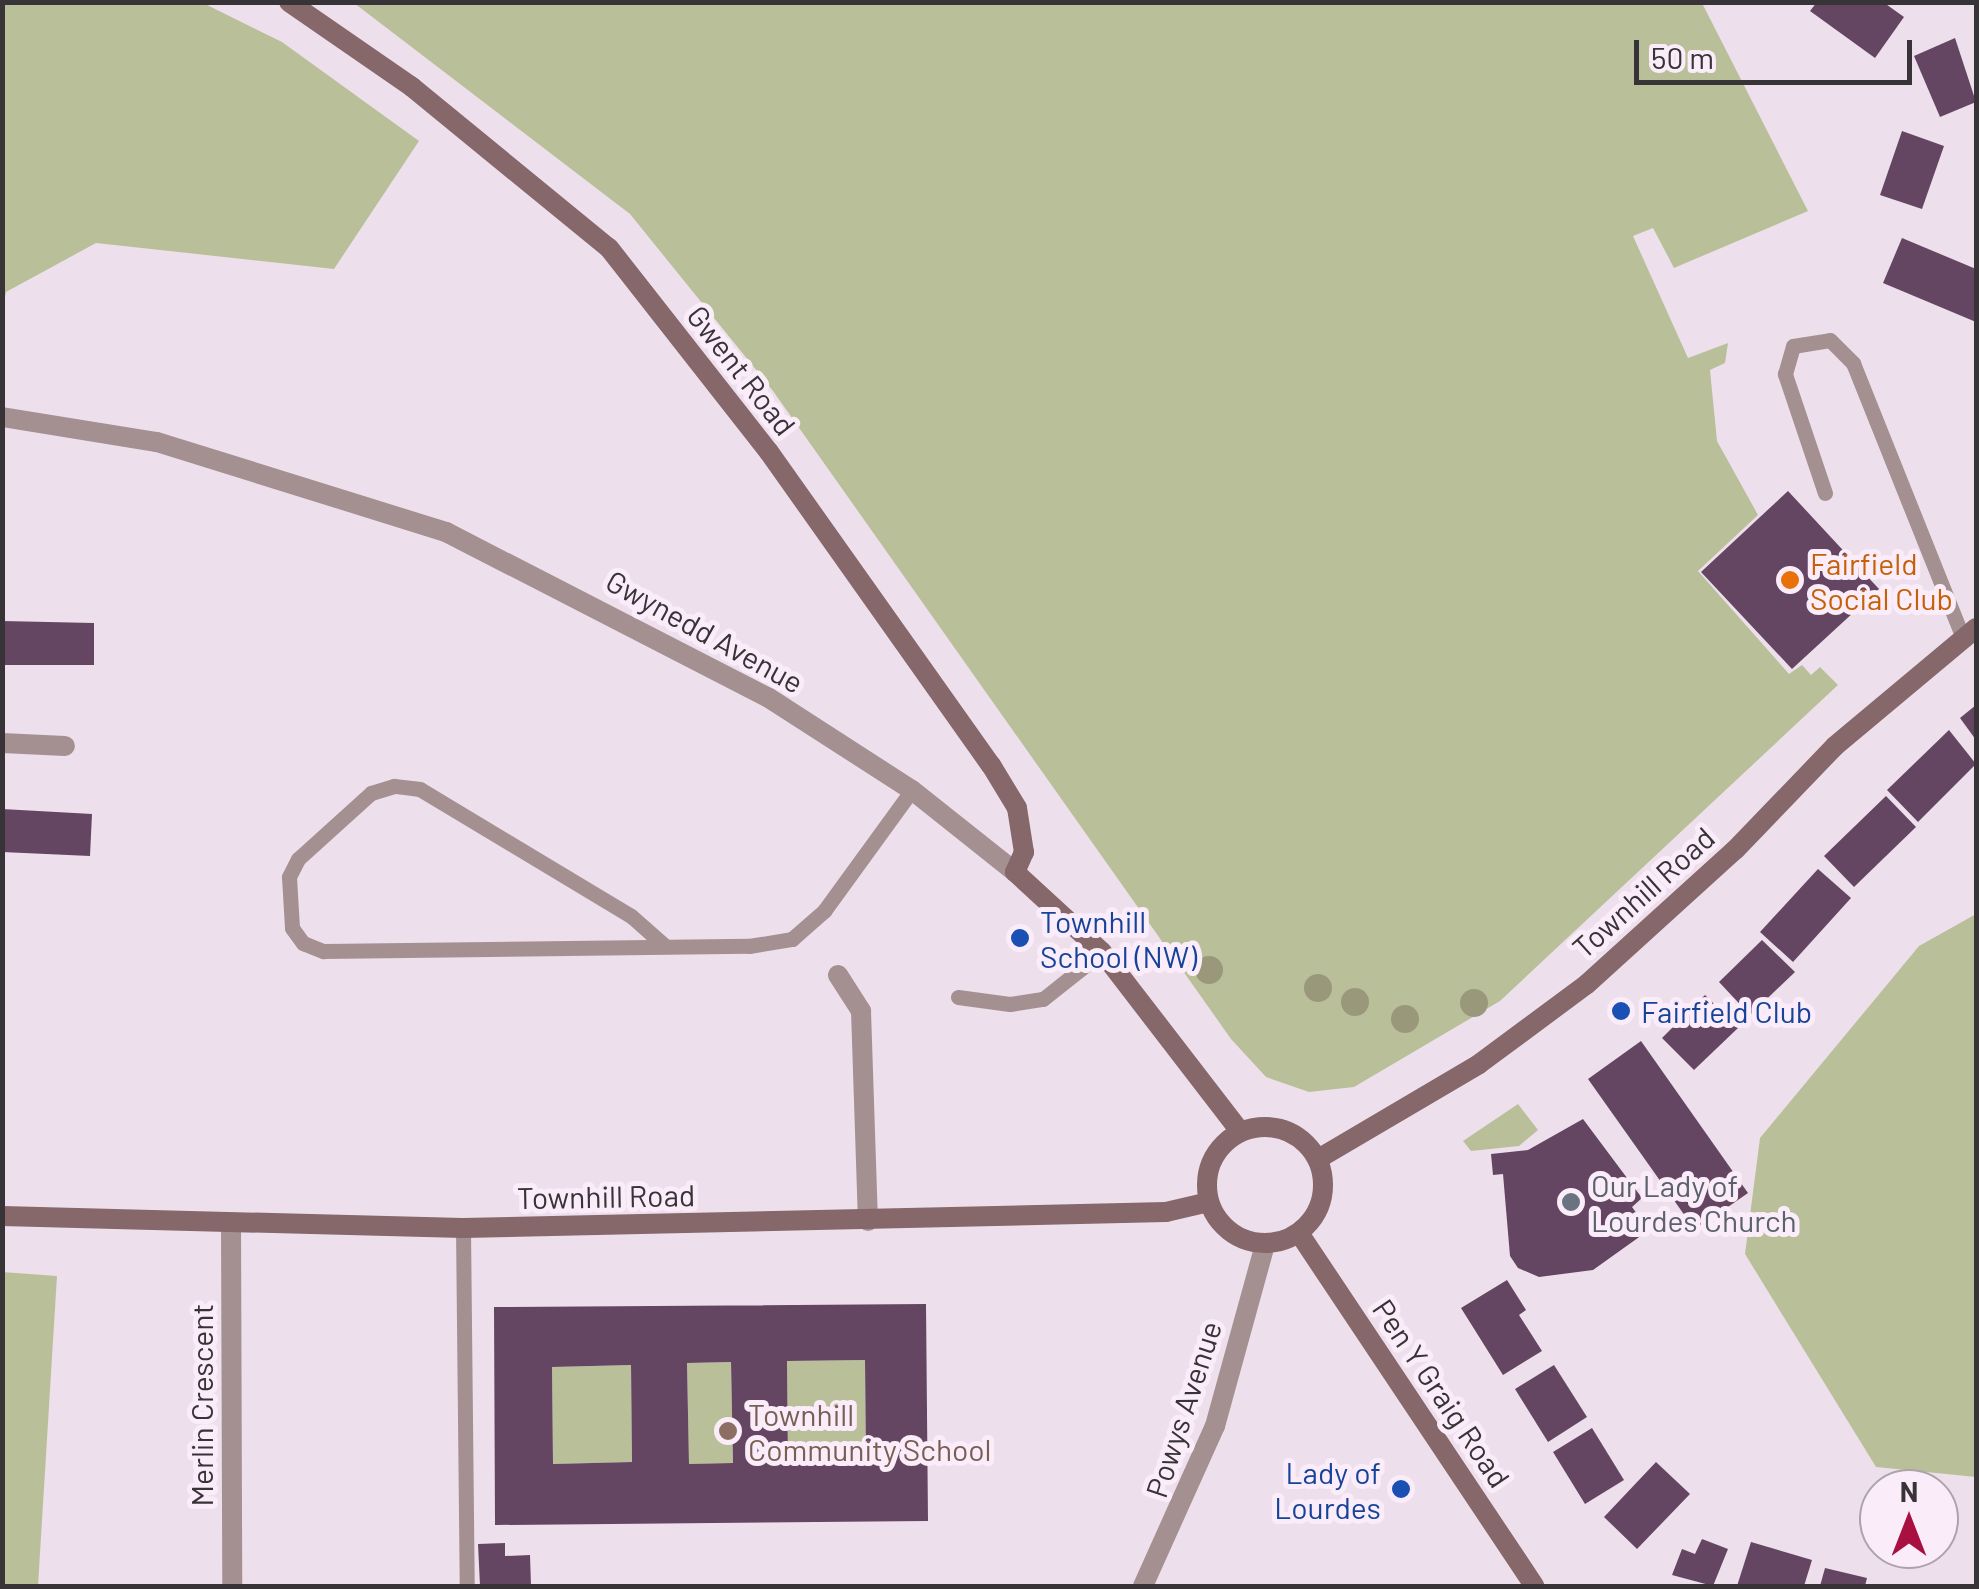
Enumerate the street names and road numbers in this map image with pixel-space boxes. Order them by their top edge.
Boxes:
street label: Gwent Road [680,298,804,442]
street label: Gwynedd Avenue [600,562,810,700]
street label: Townhill Road [1565,819,1721,965]
street label: Townhill Road [516,1176,696,1216]
street label: Pen Y Graig Road [1366,1292,1518,1494]
street label: Merlin Crescent [183,1304,219,1506]
street label: Powys Avenue [1138,1316,1228,1502]

